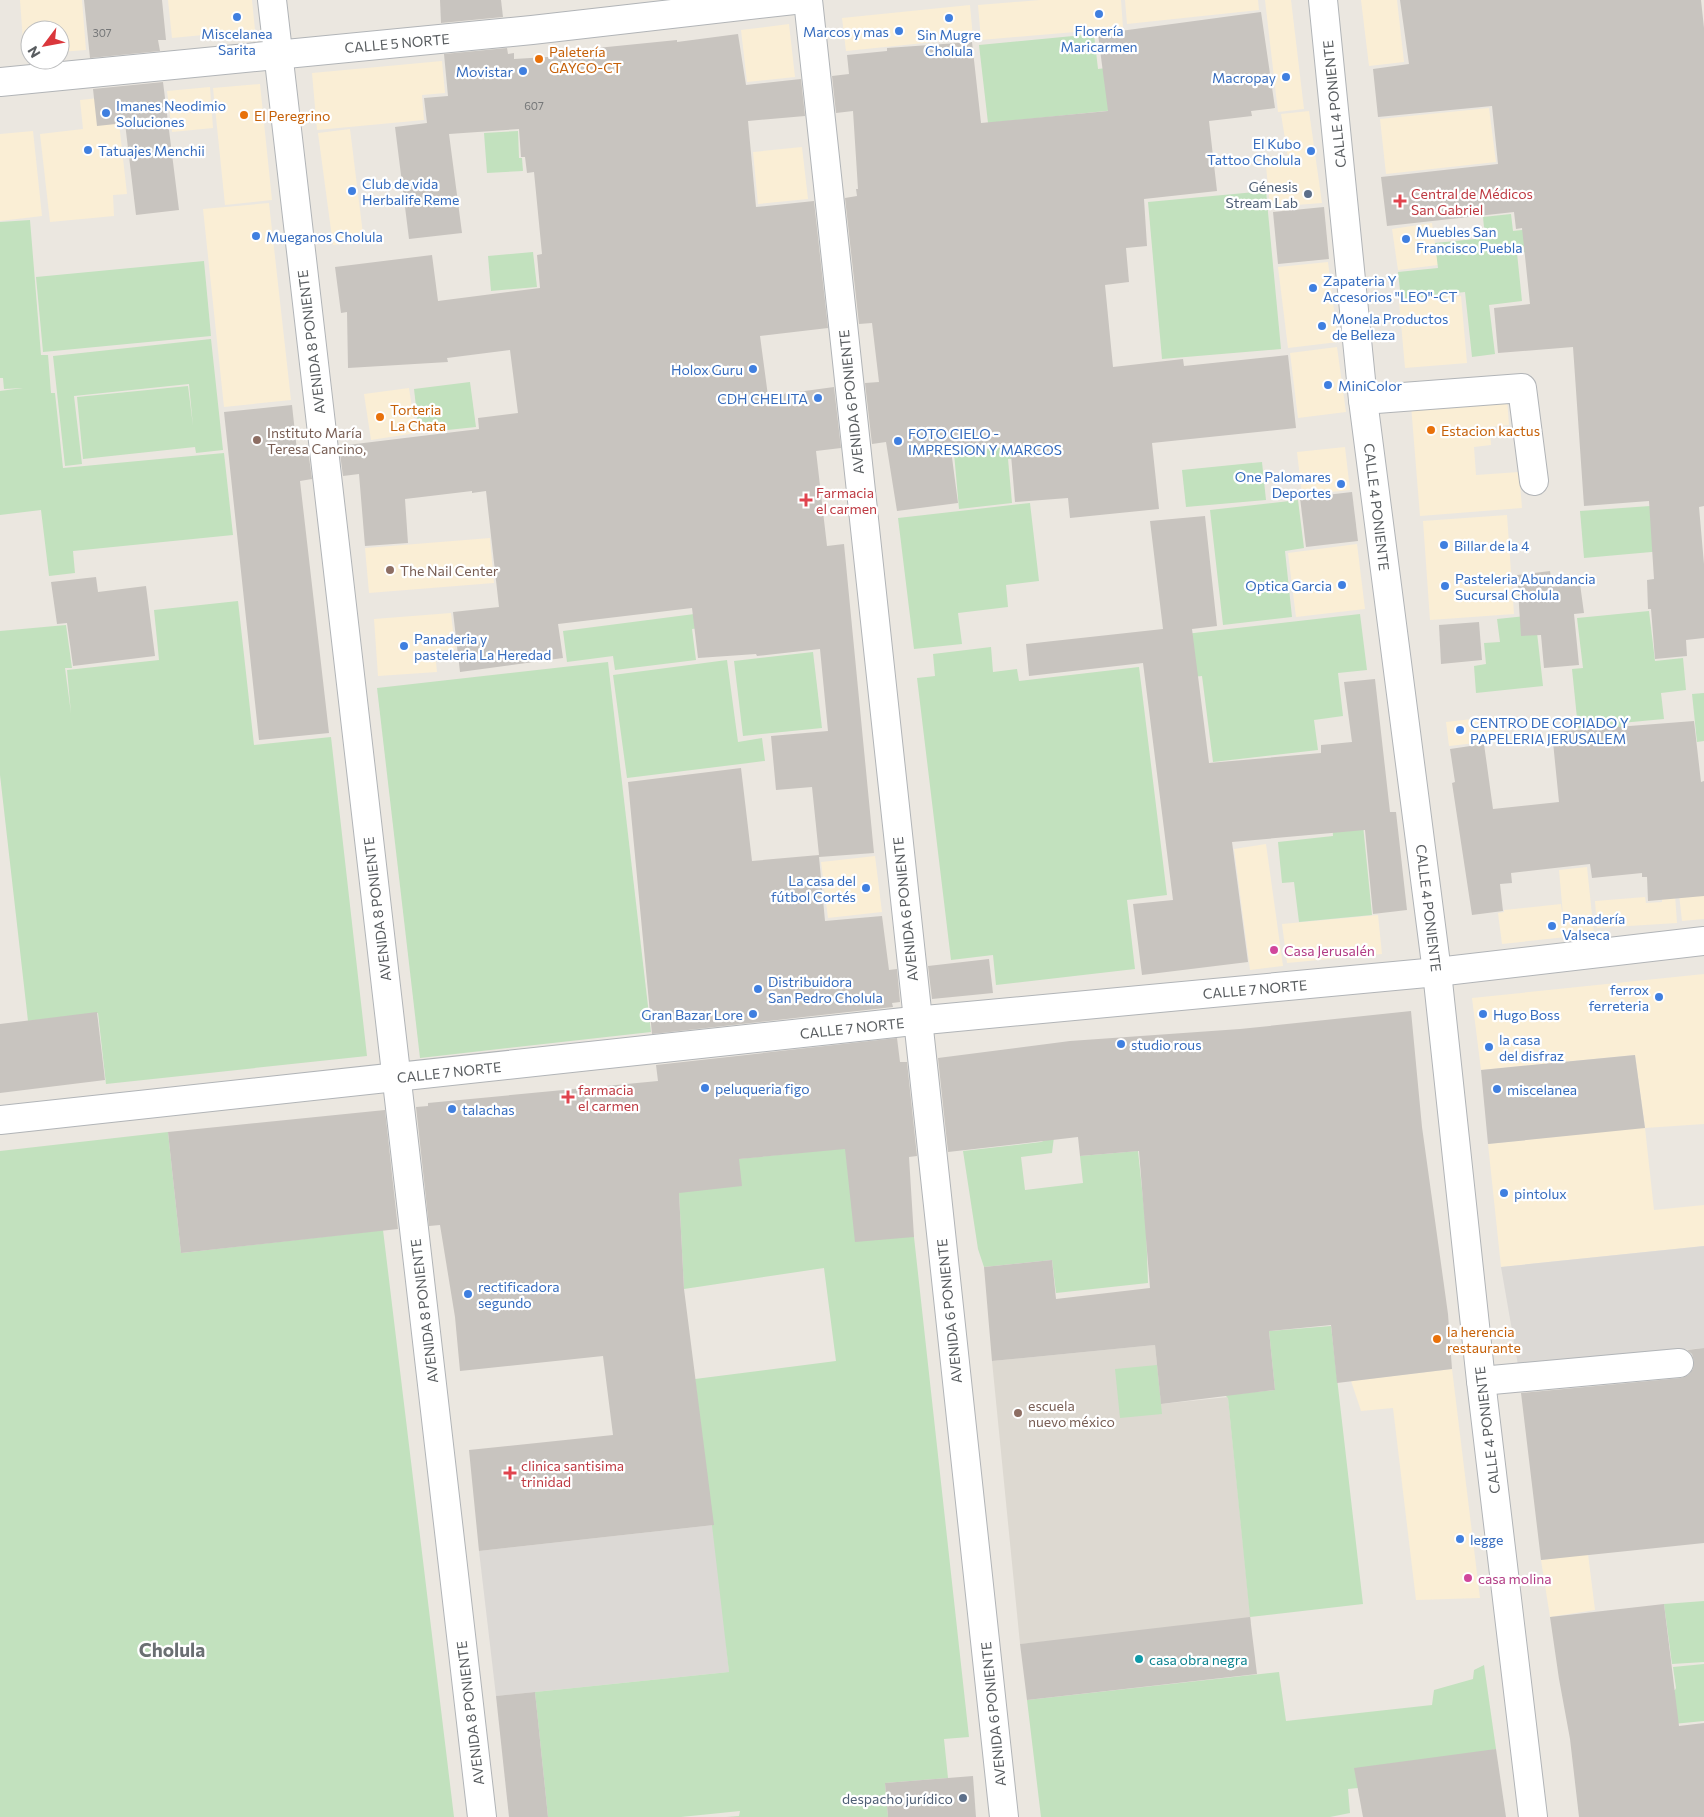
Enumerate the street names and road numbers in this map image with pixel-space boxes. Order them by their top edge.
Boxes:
street label: CALLE 5 NORTE [344,30,450,56]
street label: CALLE 4 PONIENTE [1319,39,1349,169]
street label: AVENIDA 8 PONIENTE [294,269,328,415]
street label: AVENIDA 6 PONIENTE [835,329,867,475]
street label: CALLE 4 PONIENTE [1361,442,1393,572]
street label: AVENIDA 8 PONIENTE [360,836,394,982]
street label: AVENIDA 6 PONIENTE [889,836,921,982]
street label: CALLE 4 PONIENTE [1413,843,1445,973]
street label: CALLE 7 NORTE [1202,976,1308,1002]
street label: CALLE 7 NORTE [799,1014,905,1042]
street label: CALLE 7 NORTE [396,1058,502,1086]
street label: AVENIDA 8 PONIENTE [407,1238,441,1384]
street label: AVENIDA 6 PONIENTE [933,1238,965,1384]
street label: CALLE 4 PONIENTE [1471,1365,1503,1495]
street label: AVENIDA 8 PONIENTE [453,1640,487,1786]
street label: AVENIDA 6 PONIENTE [977,1641,1009,1787]

